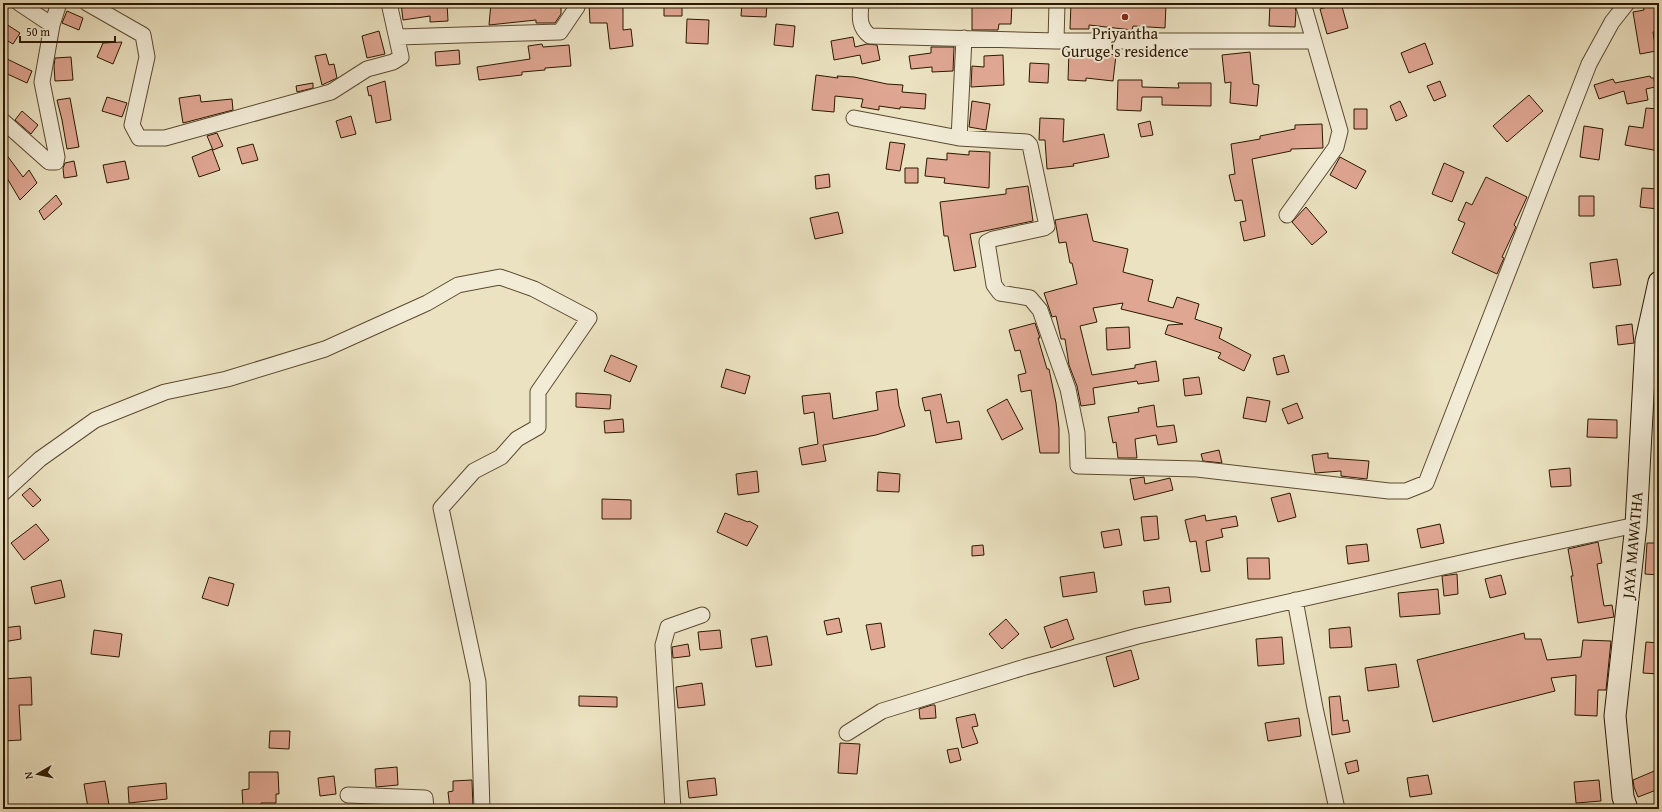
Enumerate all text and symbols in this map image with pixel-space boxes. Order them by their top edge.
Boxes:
marker: Priyantha Guruge's residence [1120,12,1130,22]
scale bar [20,18,115,44]
place label: Priyantha Guruge's residence [1061,21,1189,63]
text: 50 m [26,23,50,40]
street label: JAYA MAWATHA [1615,490,1649,602]
north arrow [18,754,58,794]
text: N [20,770,37,780]

